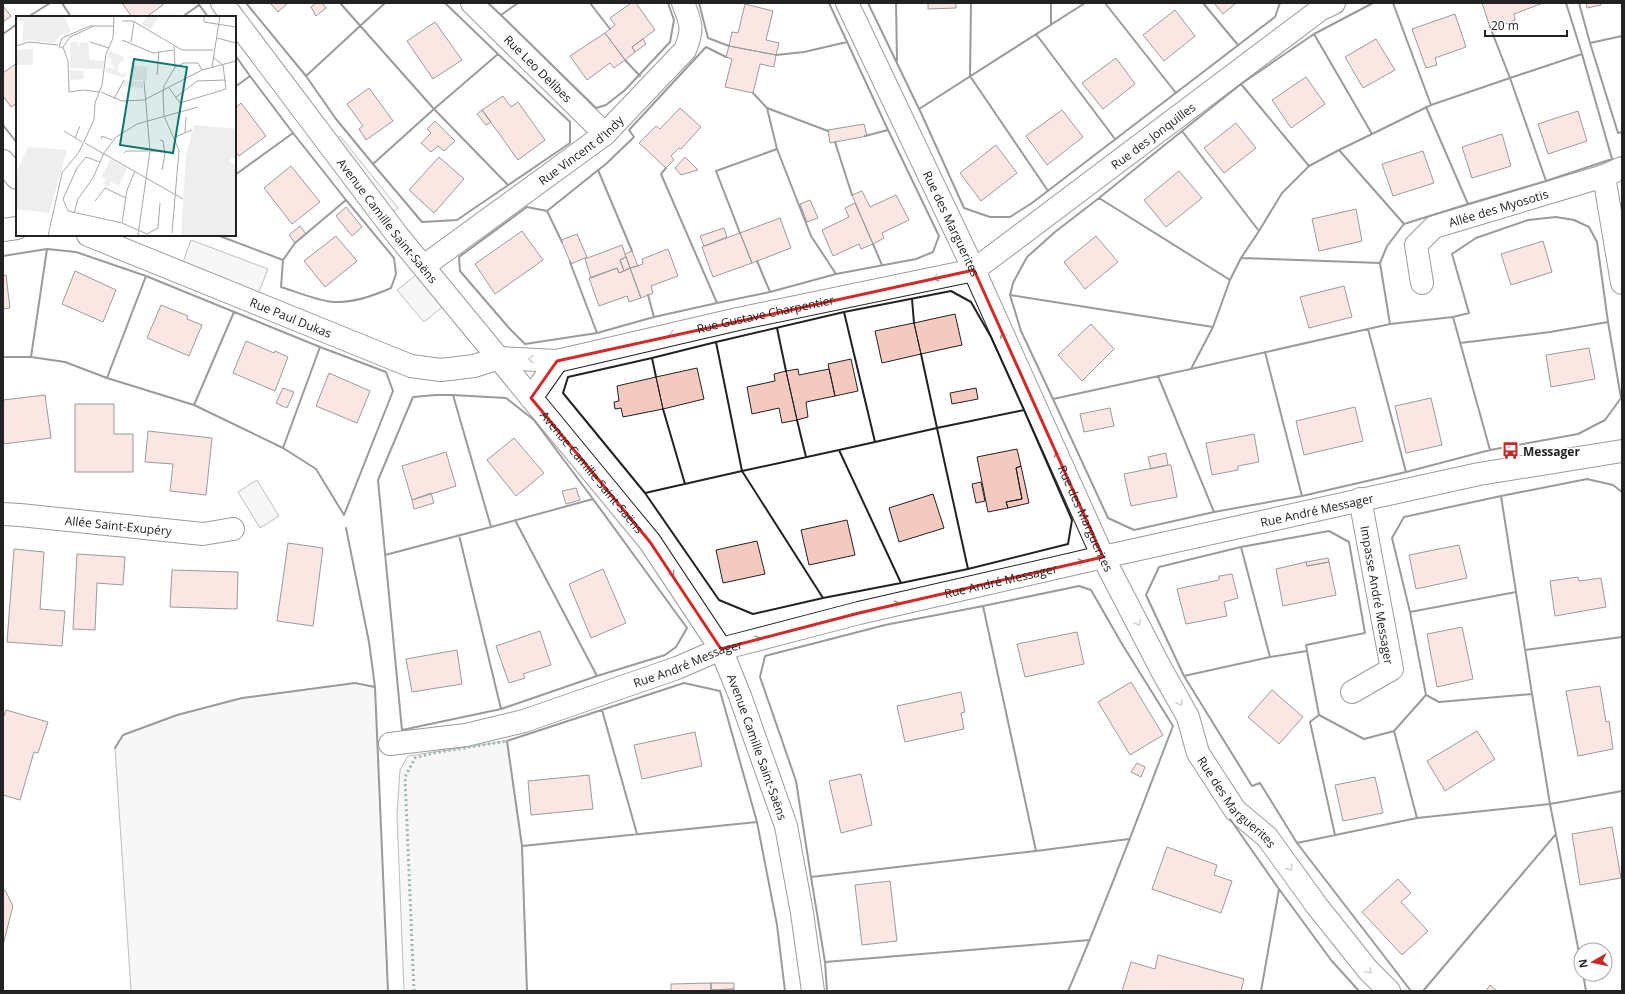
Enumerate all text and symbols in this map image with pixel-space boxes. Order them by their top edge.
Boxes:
scale bar [1485,12,1567,38]
inset map [16,16,236,236]
text: 20 m [1491,17,1519,34]
street label: Rue Leo Delibes [500,31,576,106]
street label: Rue des Jonquilles [1107,98,1199,173]
street label: Rue Vincent d'Indy [535,111,628,188]
street label: Avenue Camille Saint-Saëns [334,155,442,287]
street label: Rue des Marguerites [919,168,984,279]
street label: Allée des Myosotis [1446,185,1550,231]
one-way arrow [933,274,939,282]
street label: Rue Gustave Charpentier [695,291,836,337]
street label: Rue Paul Dukas [248,293,335,342]
one-way arrow [669,330,675,338]
one-way arrow [1000,332,1008,339]
one-way arrow [528,355,534,364]
street label: Avenue Camille Saint-Saëns [537,407,648,537]
bus stop icon: Messager [1500,441,1520,461]
place label: Messager [1523,443,1580,460]
one-way arrow [1054,450,1062,458]
street label: Rue des Marguerites [1054,462,1118,575]
street label: Rue André Messager [1259,489,1375,531]
street label: Allée Saint-Exupéry [64,511,174,539]
street label: Impasse André Messager [1356,524,1398,666]
one-way arrow [1078,558,1084,566]
street label: Rue André Messager [942,559,1059,602]
one-way arrow [667,570,674,577]
one-way arrow [893,600,900,609]
one-way arrow [1133,619,1141,627]
street label: Rue André Messager [631,635,744,691]
one-way arrow [755,636,762,644]
street label: Avenue Camille Saint-Saëns [723,671,792,823]
one-way arrow [1175,699,1182,706]
street label: Rue des Marguerites [1194,753,1280,851]
one-way arrow [1285,864,1293,871]
north arrow [1573,942,1613,982]
text: N [1575,958,1591,969]
one-way arrow [1365,966,1372,974]

